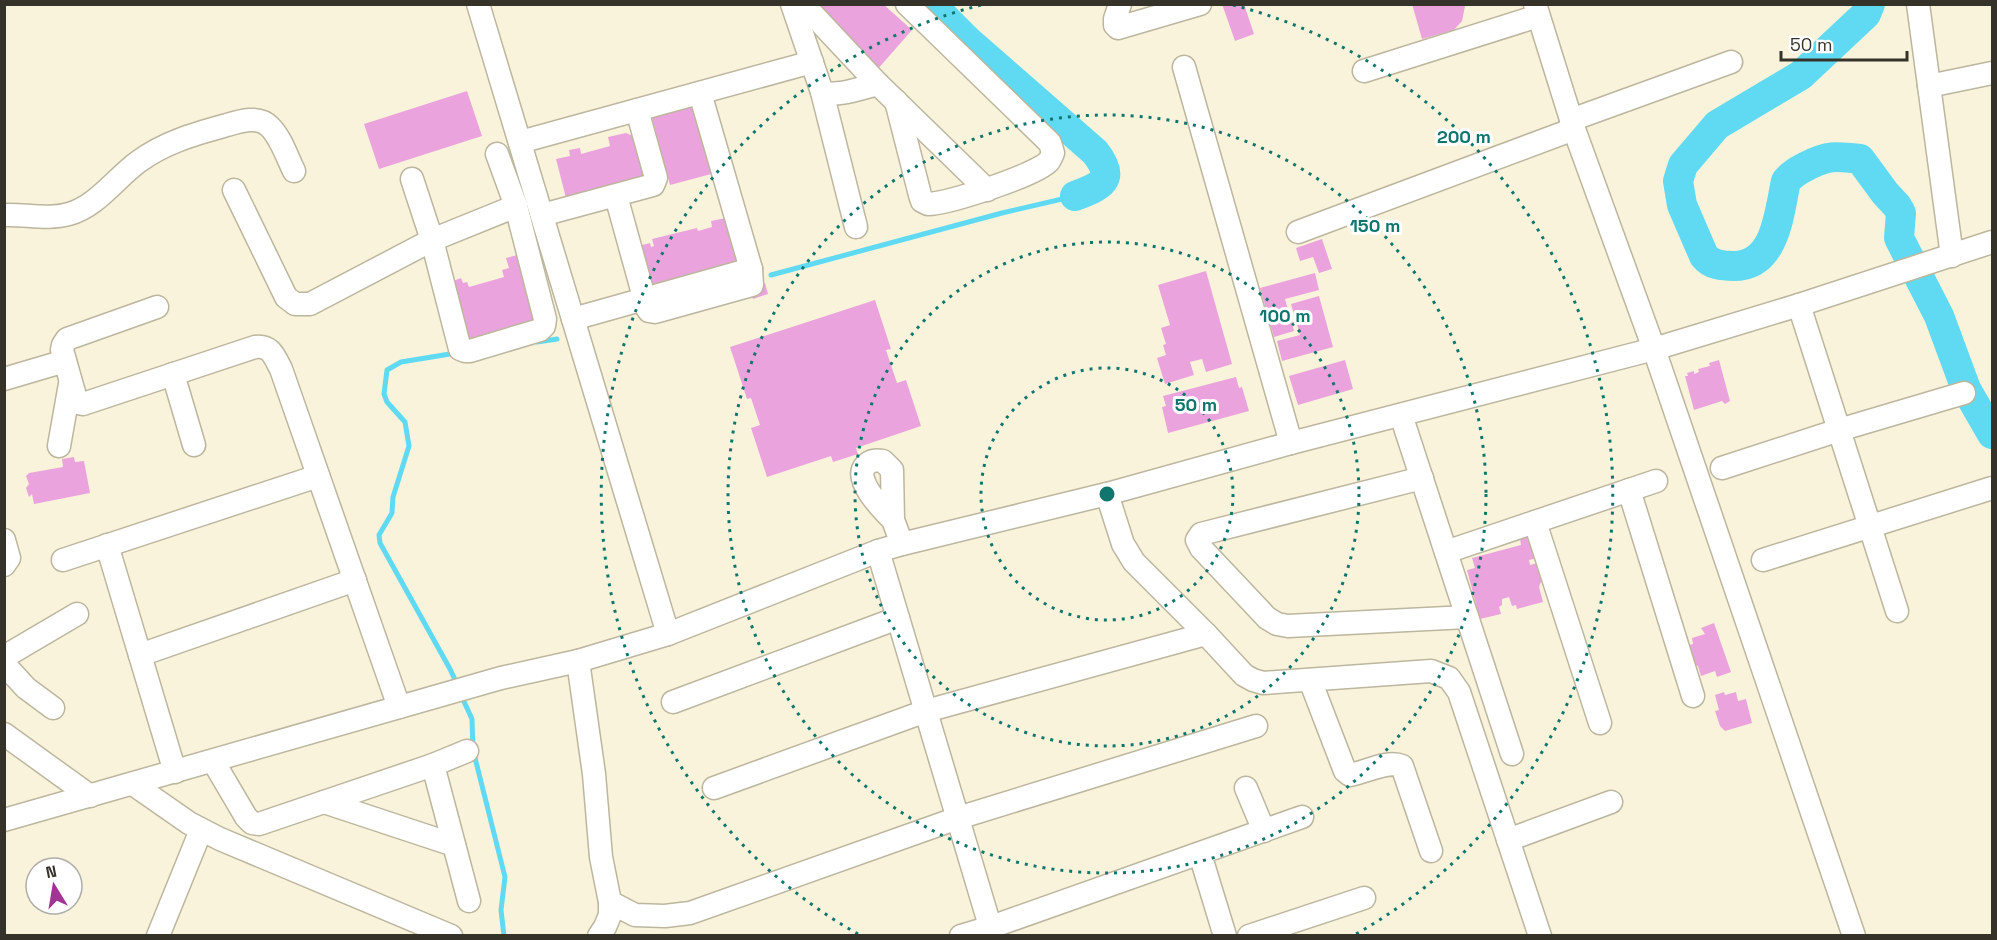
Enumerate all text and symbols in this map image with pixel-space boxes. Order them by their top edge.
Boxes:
scale bar [1781,24,1907,62]
text: 50 m [1790,33,1832,56]
text: 200 m [1437,125,1491,148]
text: 150 m [1350,214,1400,237]
text: 100 m [1259,304,1311,327]
text: 50 m [1175,393,1217,416]
centre of rings [1097,484,1117,504]
north arrow [24,856,84,916]
text: N [44,860,59,883]

